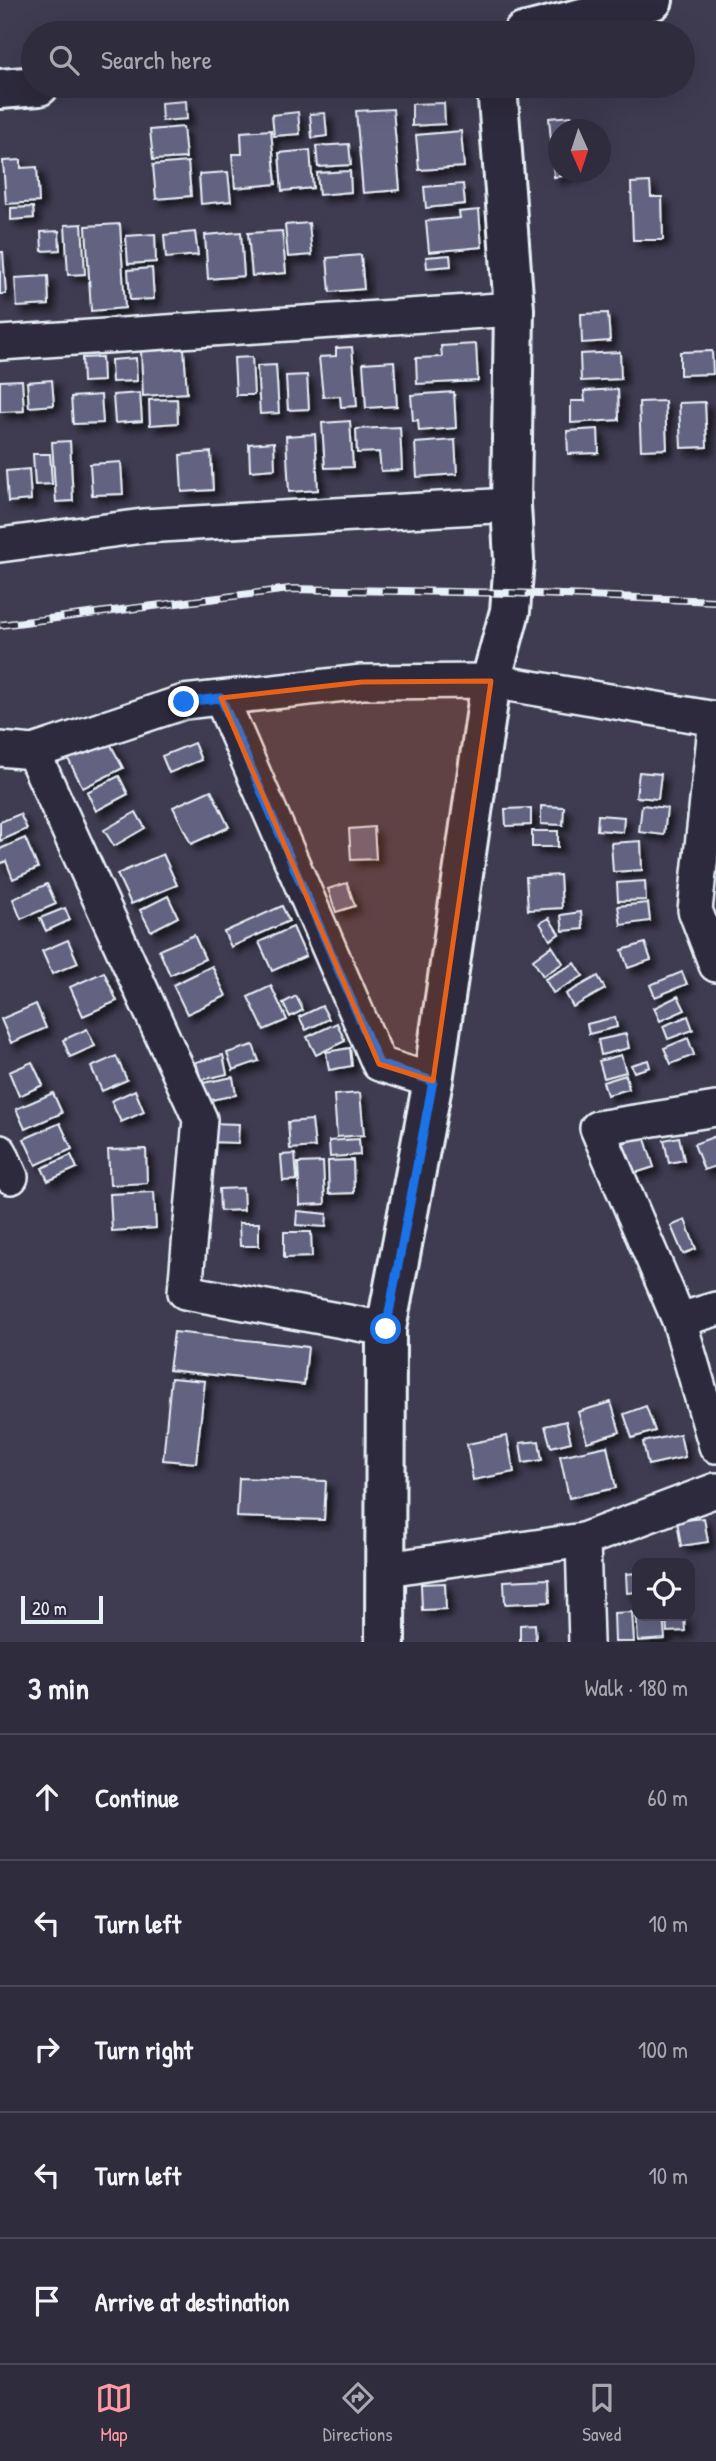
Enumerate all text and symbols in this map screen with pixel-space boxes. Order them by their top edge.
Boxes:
search box [21,21,695,98]
icon: search [45,41,83,79]
text: Search here [101,42,212,77]
north arrow [548,119,611,182]
route end [168,686,199,717]
route start [370,1313,401,1344]
map controls [632,1558,695,1621]
button: locate [632,1558,695,1621]
scale bar [21,1593,103,1625]
text: 20 m [32,1595,67,1621]
text: 3 min [28,1668,89,1708]
text: Walk · 180 m [584,1672,688,1703]
icon: ahead [28,1778,66,1816]
text: Continue [95,1780,179,1815]
text: 60 m [648,1782,688,1813]
icon: left [28,1904,66,1942]
text: Turn left [95,1906,181,1941]
text: 10 m [648,1908,688,1939]
icon: right [28,2030,66,2068]
text: Turn right [95,2032,193,2067]
text: 100 m [638,2034,688,2065]
icon: left [28,2156,66,2194]
text: Turn left [95,2158,181,2193]
text: 10 m [648,2160,688,2191]
icon: arrive [28,2282,66,2320]
text: Arrive at destination [95,2284,290,2319]
tab: Map [95,2379,133,2447]
tab: Directions [323,2379,393,2447]
tab: Saved [582,2379,621,2447]

